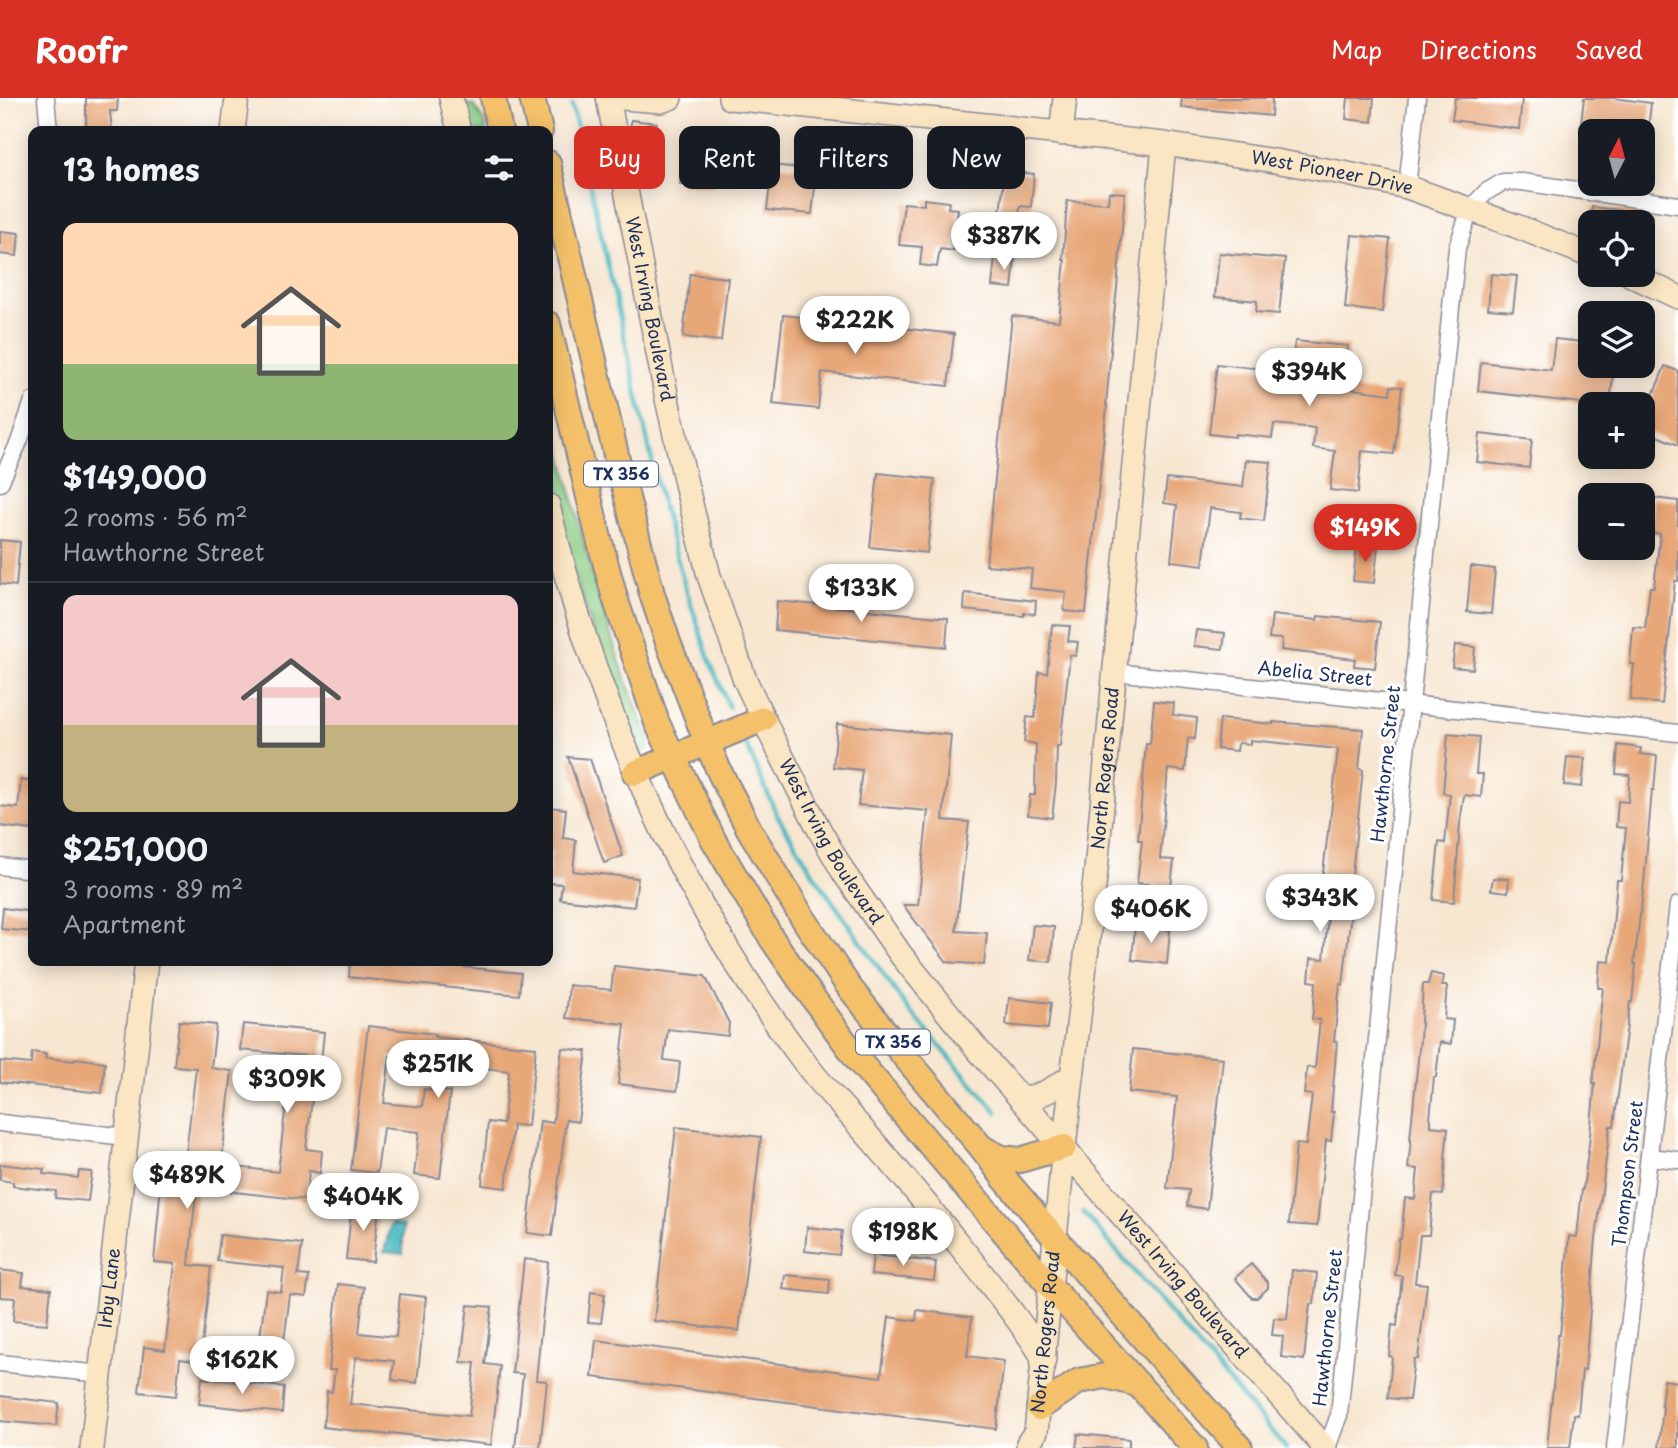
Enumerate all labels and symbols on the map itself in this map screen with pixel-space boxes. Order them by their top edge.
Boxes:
north arrow [1578,119,1656,196]
street label: West Pioneer Drive [1250,142,1418,200]
pin: $387K [955,212,1053,272]
street label: West Irving Boulevard [620,214,682,404]
pin: $222K [806,296,904,356]
pin: $394K [1260,348,1358,408]
road number: TX 356 [584,462,658,486]
pin: $149K [1316,504,1414,564]
pin: $133K [812,564,910,624]
street label: Abelia Street [1257,653,1374,692]
street label: Hawthorne Street [1363,684,1406,844]
street label: North Rogers Road [1083,686,1125,851]
street label: West Irving Boulevard [773,754,891,929]
pin: $343K [1271,874,1369,934]
pin: $406K [1102,886,1200,945]
road number: TX 356 [856,1030,930,1054]
pin: $251K [389,1040,487,1100]
pin: $309K [238,1056,336,1115]
street label: Thompson Street [1604,1099,1649,1249]
pin: $489K [138,1152,236,1211]
pin: $404K [314,1174,412,1233]
street label: West Irving Boulevard [1112,1204,1256,1363]
pin: $198K [854,1208,952,1268]
street label: Irby Lane [90,1246,126,1329]
street label: Hawthorne Street [1305,1248,1348,1408]
street label: North Rogers Road [1023,1249,1066,1414]
pin: $162K [193,1336,291,1396]

